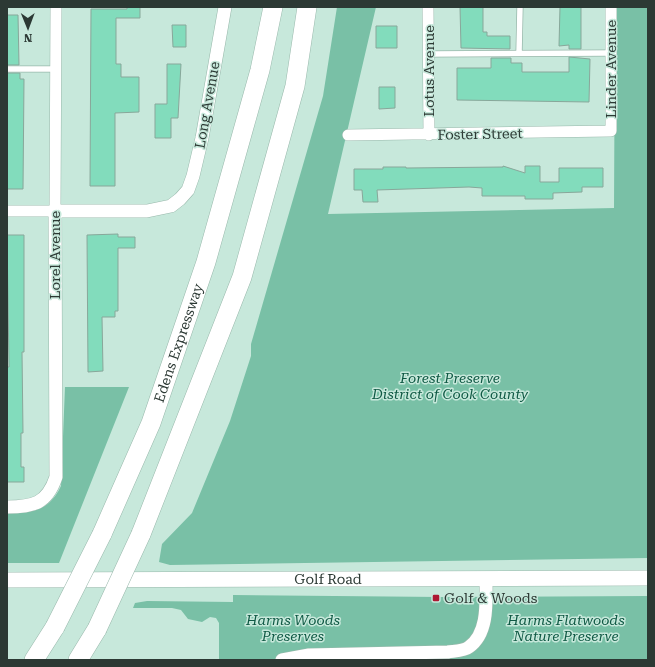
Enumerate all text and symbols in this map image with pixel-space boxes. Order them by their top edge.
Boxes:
north arrow [8,8,48,48]
street label: Linder Avenue [603,20,619,118]
street label: Lotus Avenue [421,25,437,117]
text: N [23,31,33,44]
street label: Long Avenue [191,60,223,150]
street label: Foster Street [437,125,523,143]
street label: Lorel Avenue [47,210,63,299]
street label: Edens Expressway [151,281,206,404]
park label: Forest Preserve District of Cook County [371,370,529,402]
street label: Golf Road [294,571,362,587]
place label: Golf & Woods [444,590,538,606]
marker: Golf & Woods [431,593,441,603]
park label: Harms Woods Preserves [245,612,341,644]
park label: Harms Flatwoods Nature Preserve [506,612,625,644]

